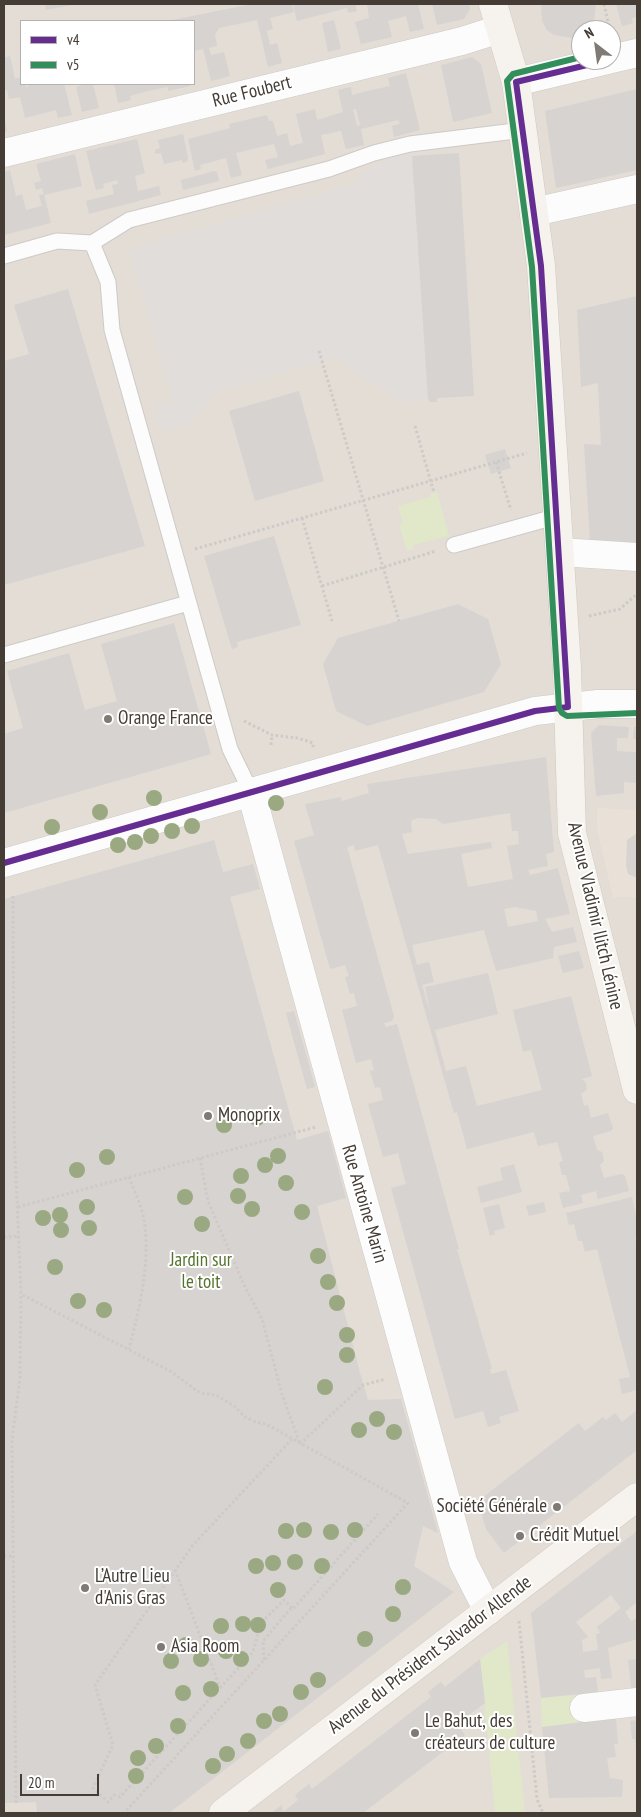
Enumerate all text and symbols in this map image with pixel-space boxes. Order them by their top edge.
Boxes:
legend [20,20,195,85]
north arrow [571,20,621,70]
text: N [581,23,597,43]
text: v4 [67,30,80,49]
text: v5 [67,55,80,74]
street label: Rue Foubert [210,71,294,113]
place label: Orange France [118,708,213,730]
marker: Orange France [102,713,114,725]
street label: Avenue Vladimir Ilitch Lénine [562,820,628,1012]
place label: Monoprix [218,1105,280,1127]
marker: Monoprix [202,1110,214,1122]
street label: Rue Antoine Marin [336,1142,392,1266]
park label: Jardin sur le toit [170,1250,232,1294]
place label: Société Générale [437,1496,547,1518]
marker: Société Générale [551,1501,563,1513]
place label: Crédit Mutuel [530,1525,619,1547]
marker: Crédit Mutuel [514,1530,526,1542]
place label: L’Autre Lieu d'Anis Gras [95,1566,170,1610]
street label: Avenue du Président Salvador Allende [324,1571,536,1739]
marker: L’Autre Lieu d'Anis Gras [79,1582,91,1594]
place label: Asia Room [171,1636,239,1658]
marker: Asia Room [155,1641,167,1653]
place label: Le Bahut, des créateurs de culture [425,1711,555,1755]
marker: Le Bahut, des créateurs de culture [409,1727,421,1739]
scale bar [22,1764,101,1796]
text: 20 m [28,1773,54,1792]

